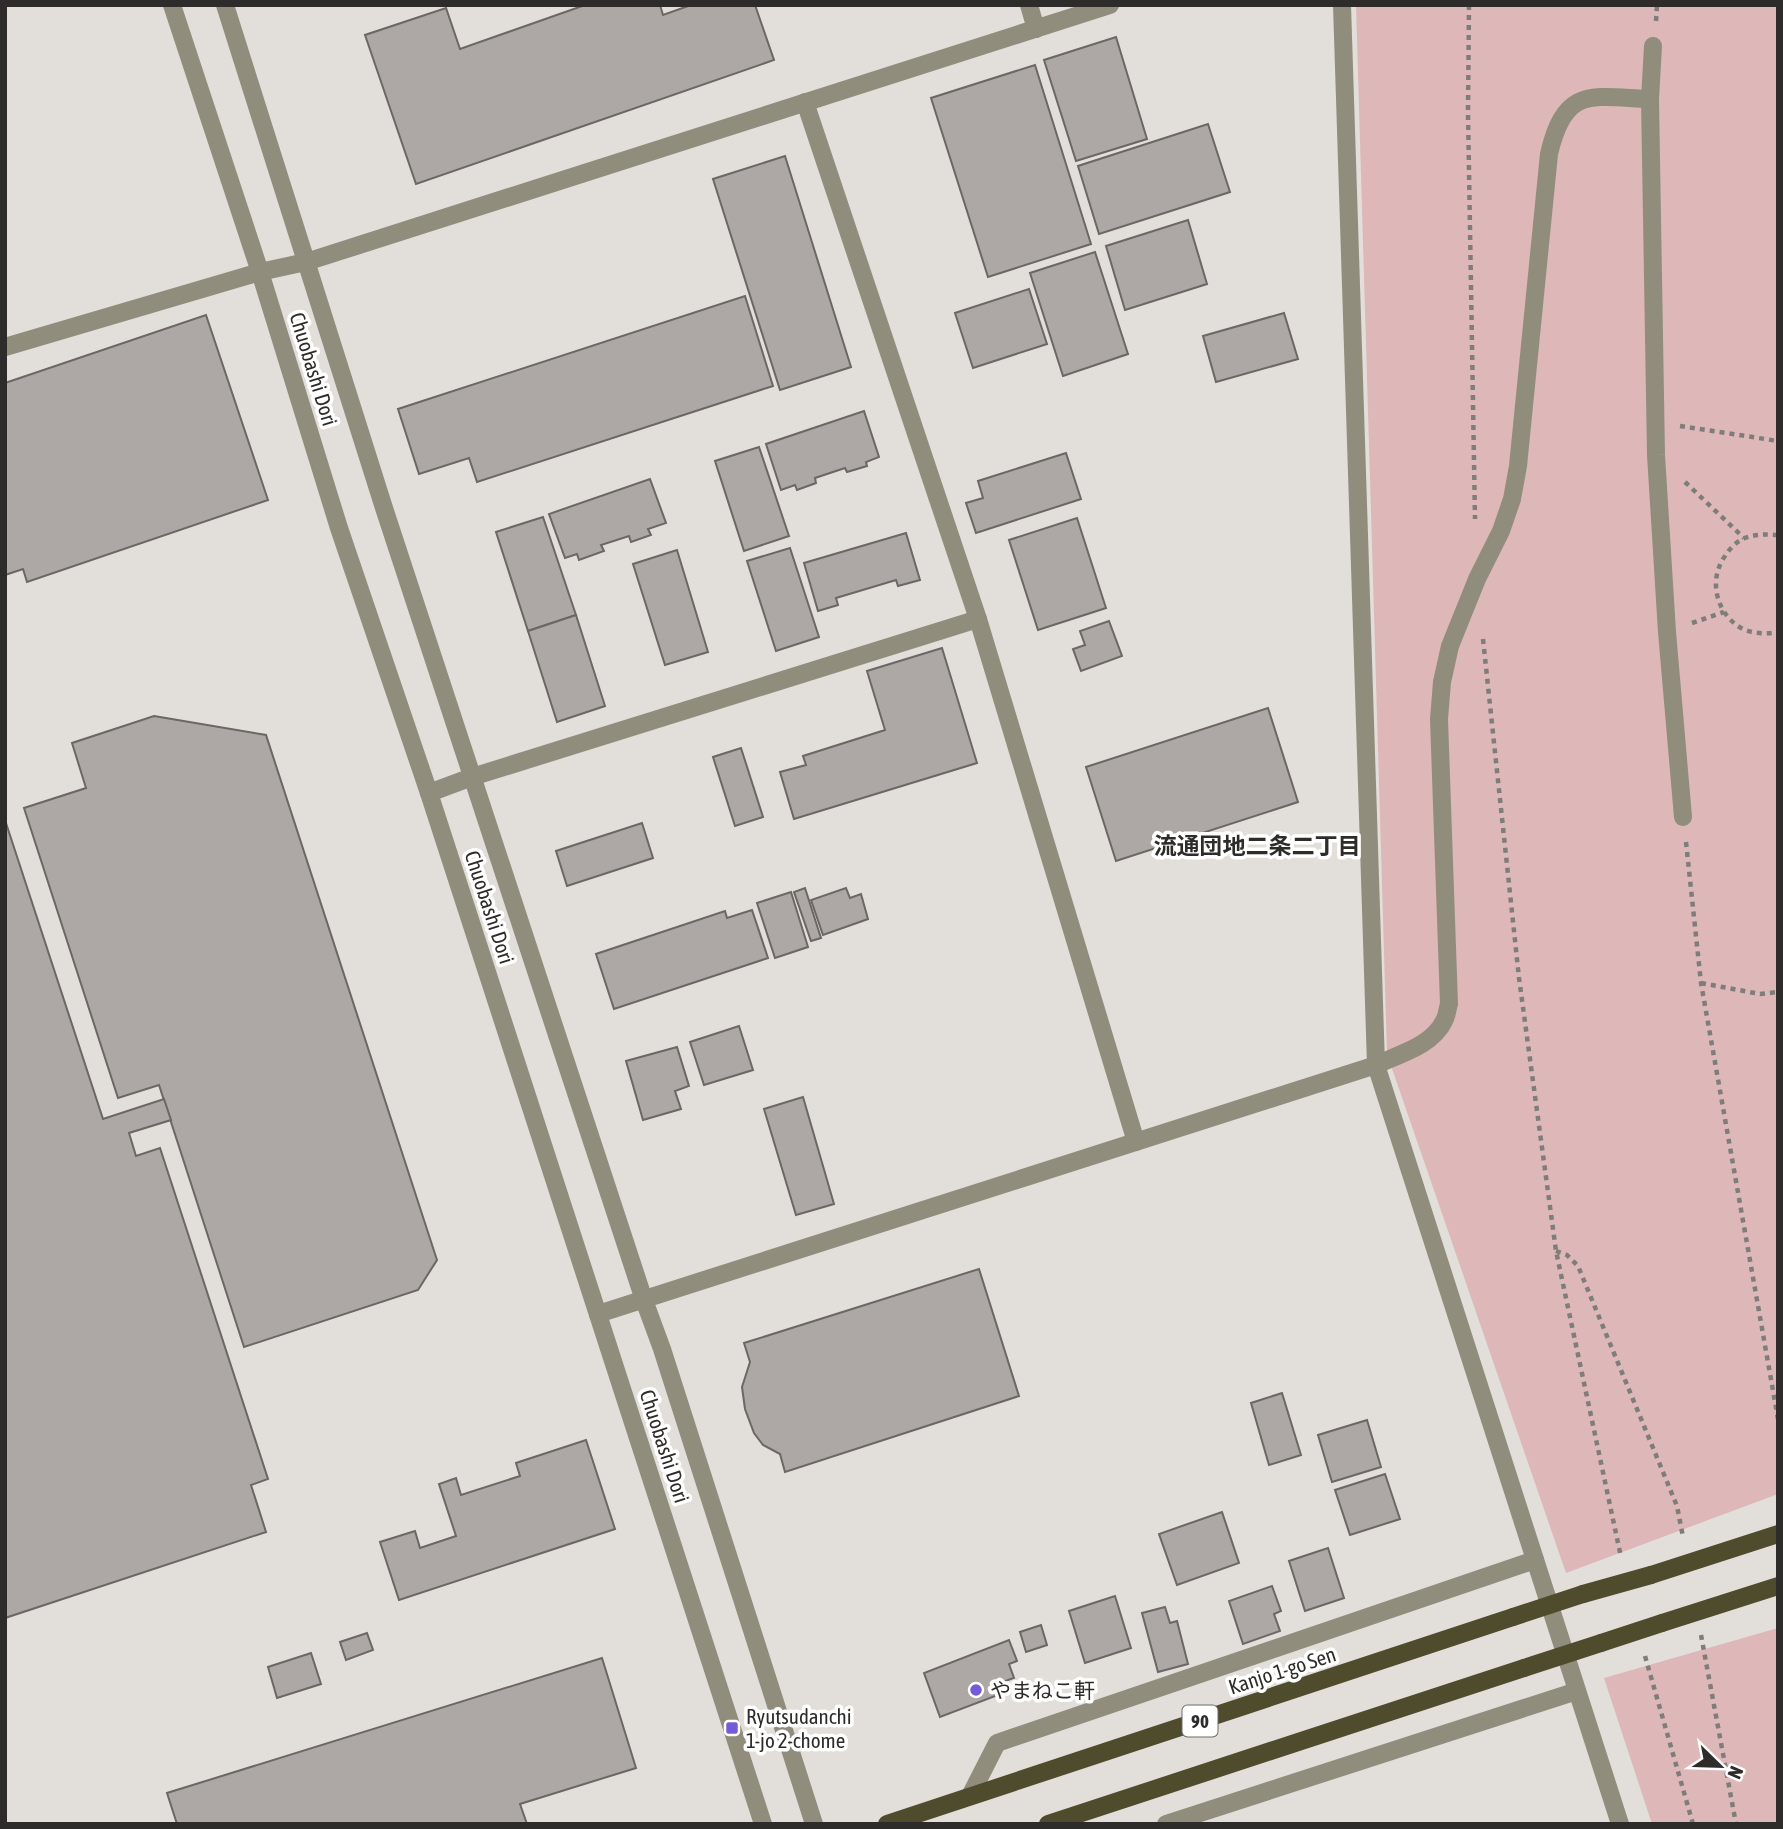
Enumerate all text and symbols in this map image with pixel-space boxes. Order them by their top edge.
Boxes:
street label: Chuobashi Dori [285,309,343,429]
district label: 流通団地二条二丁目 [1154,833,1361,859]
street label: Chuobashi Dori [460,847,520,967]
street label: Chuobashi Dori [635,1386,695,1506]
street label: Kanjo 1-go Sen [1225,1641,1339,1699]
place label: やまねこ軒 [990,1678,1095,1702]
marker: やまねこ軒 [968,1682,984,1698]
place label: Ryutsudanchi 1-jo 2-chome [746,1704,852,1752]
road number: 90 [1182,1706,1218,1736]
marker: Ryutsudanchi 1-jo 2-chome [724,1720,740,1736]
north arrow [1685,1731,1755,1801]
text: N [1723,1763,1748,1782]

